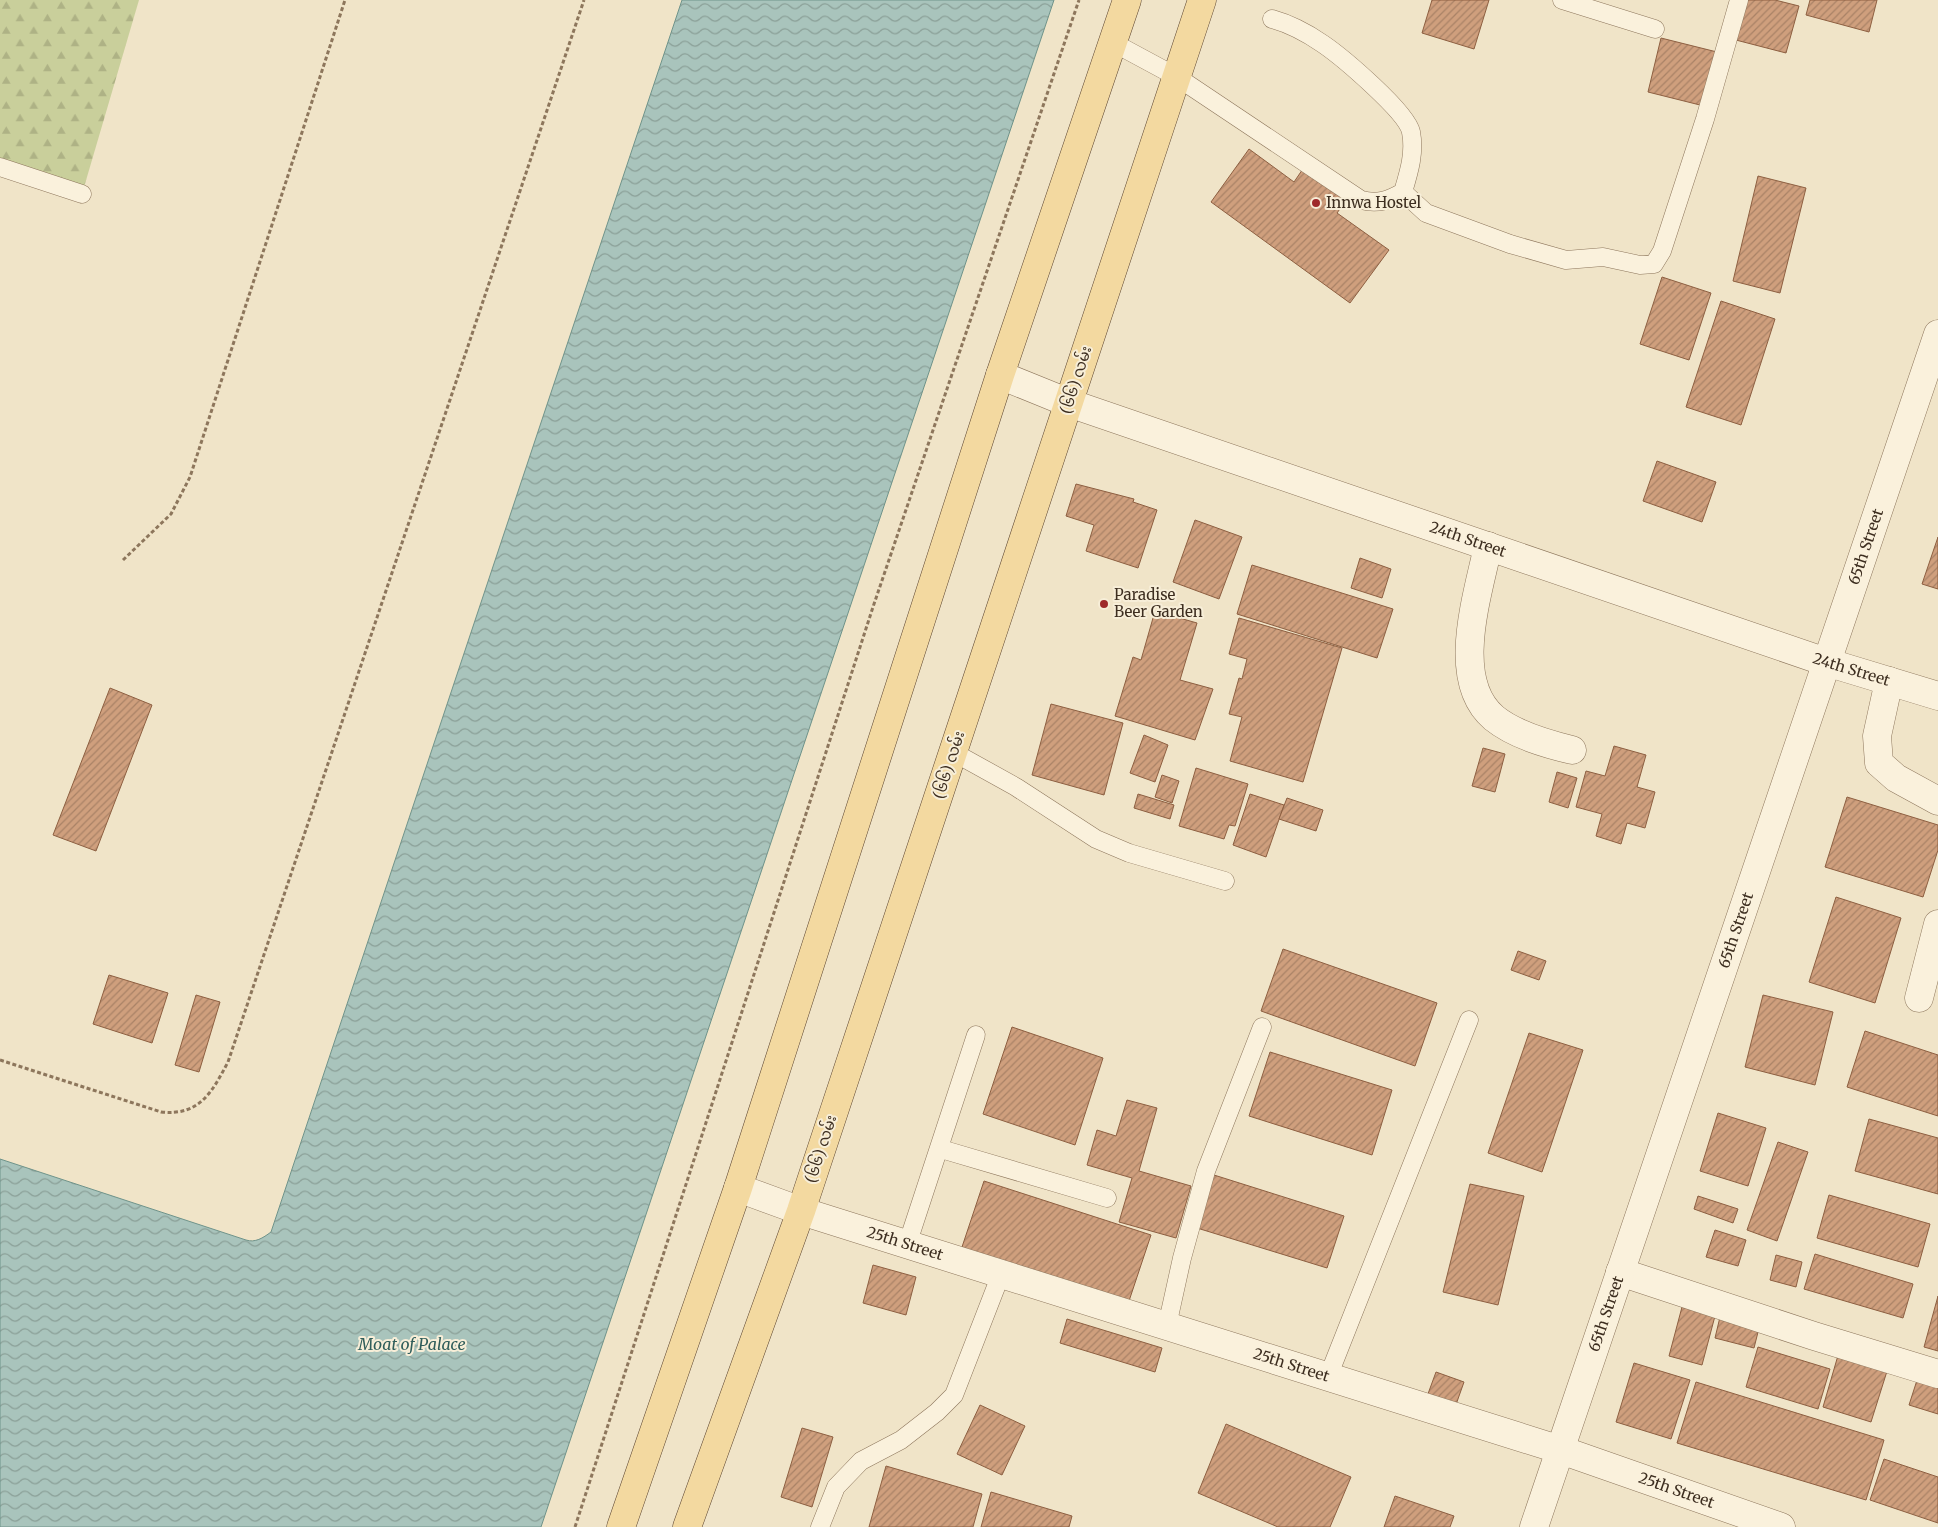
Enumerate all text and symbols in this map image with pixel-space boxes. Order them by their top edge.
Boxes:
place label: Innwa Hostel [1326,193,1421,212]
marker: Innwa Hostel [1310,197,1322,209]
street label: (၆၆) လမ်း [1056,343,1095,416]
street label: 65th Street [1844,506,1887,587]
street label: 24th Street [1427,517,1509,561]
place label: Paradise Beer Garden [1114,585,1203,621]
marker: Paradise Beer Garden [1098,598,1110,610]
street label: 24th Street [1810,648,1892,690]
street label: (၆၆) လမ်း [929,728,968,801]
street label: 65th Street [1714,890,1757,971]
street label: (၆၆) လမ်း [801,1112,840,1185]
street label: 25th Street [865,1222,946,1264]
street label: 65th Street [1584,1273,1627,1354]
water label: Moat of Palace [357,1334,466,1354]
street label: 25th Street [1251,1344,1332,1386]
street label: 25th Street [1636,1468,1717,1512]

